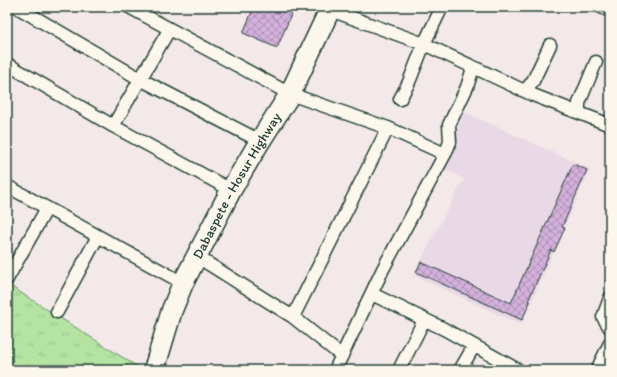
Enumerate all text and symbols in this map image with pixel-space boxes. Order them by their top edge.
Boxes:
street label: Dabaspete - Hosur Highway [189,109,285,262]

